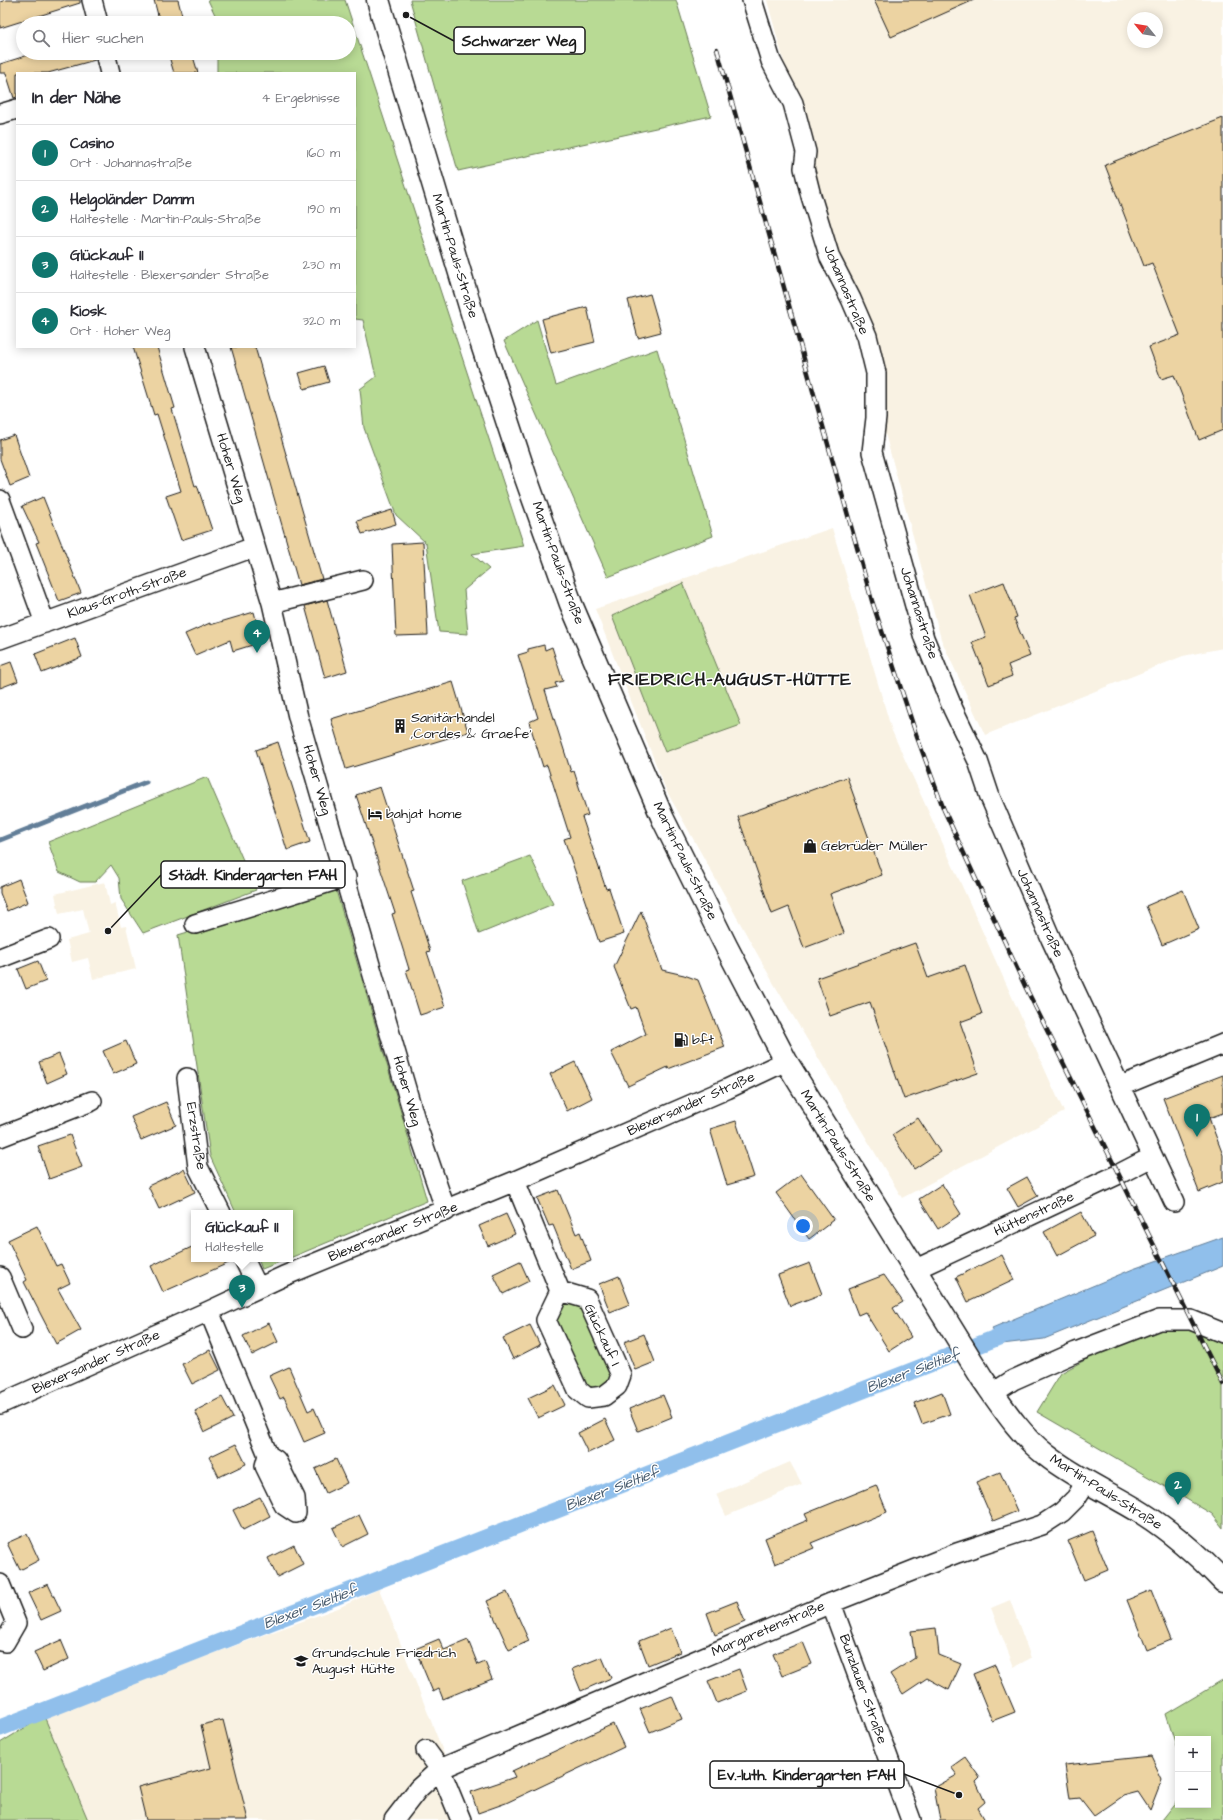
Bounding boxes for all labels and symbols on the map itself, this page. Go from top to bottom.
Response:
north arrow [1127,12,1163,48]
callout: Schwarzer Weg [454,27,585,54]
text: Schwarzer Weg [461,31,576,54]
street label: Martin-Pauls-Straße [427,191,484,321]
street label: Johannastraße [818,242,874,338]
street label: Hoher Weg [211,431,251,505]
street label: Martin-Pauls-Straße [526,499,590,628]
street label: Klaus-Groth-Straße [65,562,190,624]
street label: Johannastraße [895,564,943,662]
pin: 4 [244,620,270,653]
district label: FRIEDRICH-AUGUST-HÜTTE [608,667,852,692]
place label: Sanitärhandel ,Cordes & Graefe' [410,708,532,744]
building icon: Sanitärhandel ,Cordes & Graefe' [392,718,408,734]
street label: Hoher Weg [297,743,337,817]
street label: Martin-Pauls-Straße [648,798,723,924]
place label: bahjat home [386,804,462,824]
hotel icon: bahjat home [367,806,383,822]
place label: Gebrüder Müller [821,836,928,856]
shop icon: Gebrüder Müller [802,838,818,854]
callout: Städt. Kindergarten FAH [161,861,345,888]
text: Städt. Kindergarten FAH [168,865,337,888]
street label: Johannastraße [1011,865,1069,961]
place label: bft [692,1030,714,1050]
fuel station icon: bft [673,1032,689,1048]
street label: Hoher Weg [387,1054,427,1128]
street label: Blexersander Straße [624,1067,758,1141]
street label: Martin-Pauls-Straße [795,1086,881,1206]
street label: Erzstraße [181,1101,211,1172]
pin: 1 [1184,1104,1210,1137]
street label: Hüttenstraße [991,1186,1078,1241]
street label: Blexersander Straße [325,1197,461,1267]
your location [793,1216,813,1236]
pin: 3 [229,1275,255,1308]
street label: Glückauf I [579,1301,625,1369]
street label: Blexersander Straße [29,1325,163,1399]
water label: Blexer Sieltief [863,1343,965,1398]
street label: Martin-Pauls-Straße [1046,1449,1166,1535]
water label: Blexer Sieltief [562,1461,664,1516]
pin: 2 [1165,1472,1191,1505]
water label: Blexer Sieltief [260,1579,362,1634]
street label: Margaretenstraße [708,1596,828,1662]
street label: Bunzlauer Straße [834,1631,892,1747]
place label: Grundschule Friedrich August Hütte [312,1643,456,1679]
school or university icon: Grundschule Friedrich August Hütte [293,1653,309,1669]
callout: Ev.-luth. Kindergarten FAH [710,1761,904,1788]
text: Ev.-luth. Kindergarten FAH [718,1765,896,1788]

